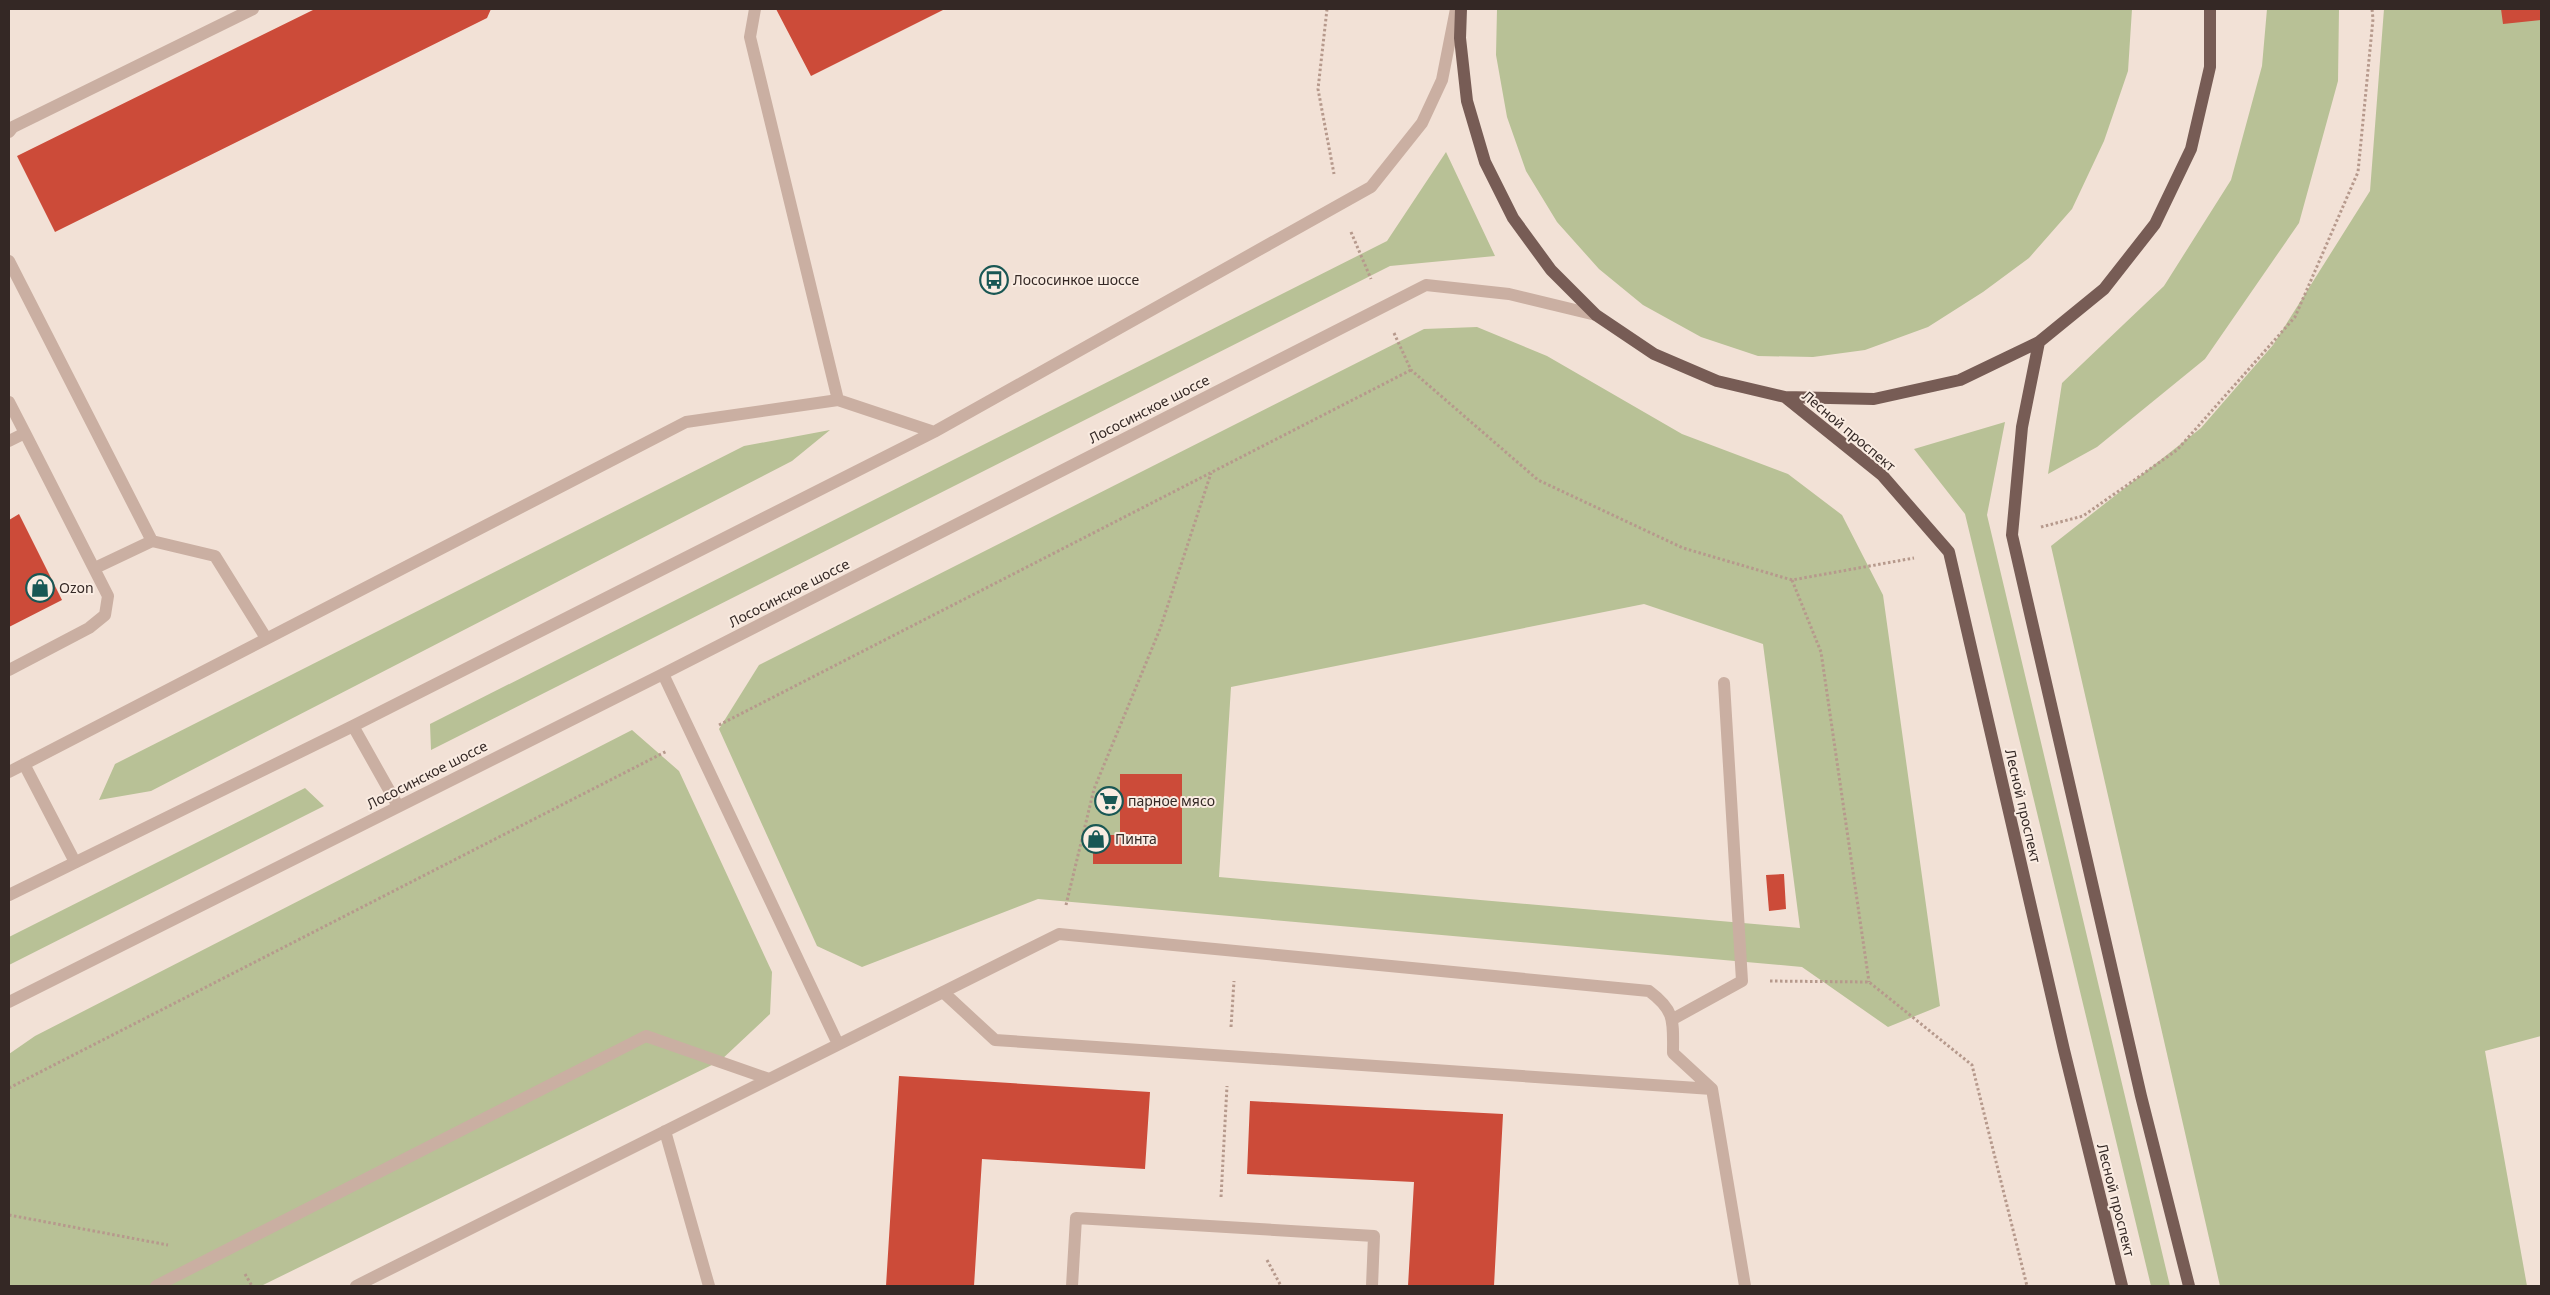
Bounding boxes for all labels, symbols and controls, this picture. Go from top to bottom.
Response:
bus stop icon: Лососинкое шоссе [979,265,1009,295]
place label: Лососинкое шоссе [1013,270,1140,289]
street label: Лососинское шоссе [1085,370,1213,447]
street label: Лесной проспект [1799,386,1900,475]
street label: Лососинское шоссе [725,554,853,631]
shop icon: Ozon [25,573,55,603]
place label: Ozon [59,578,94,597]
street label: Лососинское шоссе [363,736,491,813]
street label: Лесной проспект [2001,747,2046,865]
supermarket icon: парное мясо [1094,786,1124,816]
place label: парное мясо [1128,791,1215,810]
shop icon: Пинта [1081,824,1111,854]
place label: Пинта [1115,829,1157,848]
street label: Лесной проспект [2093,1141,2140,1259]

